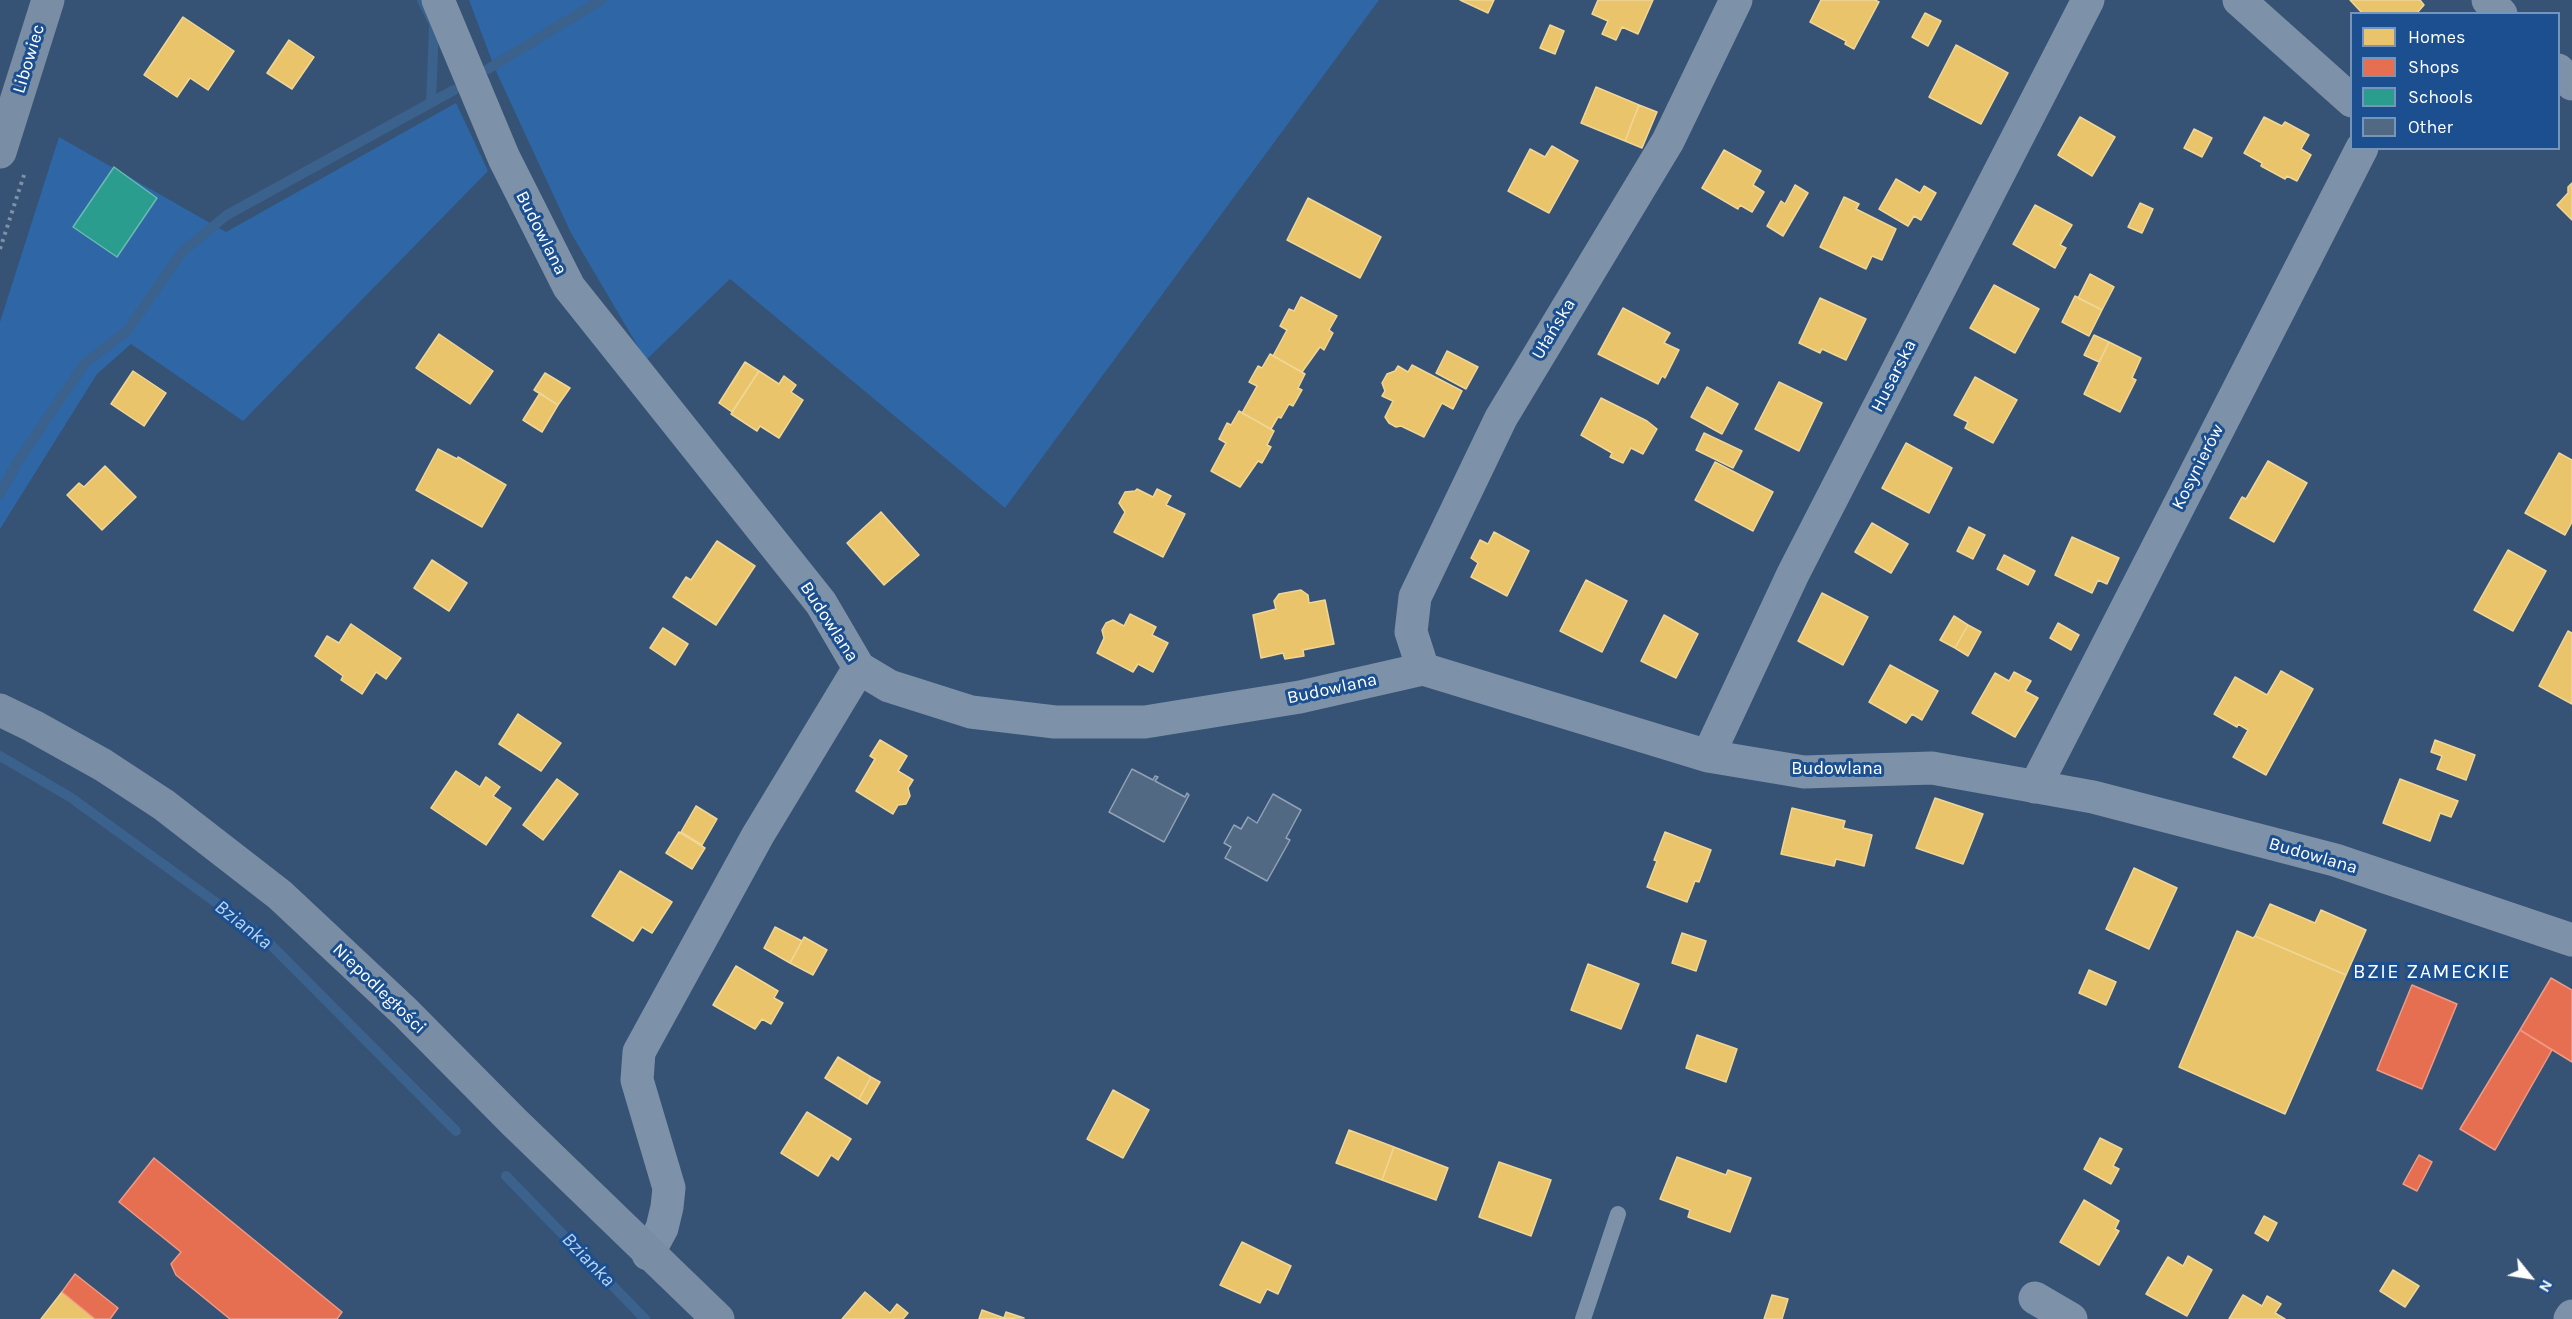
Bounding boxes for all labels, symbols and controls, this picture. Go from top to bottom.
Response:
legend [2350,12,2560,150]
street label: Libowiec [8,22,50,96]
text: Homes [2408,26,2465,48]
text: Shops [2408,56,2460,78]
text: Schools [2408,86,2473,108]
text: Other [2408,116,2453,138]
street label: Budowlana [511,187,571,279]
street label: Ułańska [1527,295,1581,363]
street label: Husarska [1867,336,1921,416]
street label: Kosynierów [2167,421,2229,513]
street label: Budowlana [795,578,863,666]
street label: Budowlana [1285,669,1379,709]
street label: Budowlana [1791,758,1883,780]
street label: Budowlana [2266,833,2360,879]
water label: Bzianka [209,895,277,955]
street label: Niepodległości [328,939,430,1039]
district label: BZIE ZAMECKIE [2353,960,2511,984]
water label: Bzianka [556,1228,620,1292]
north arrow [2500,1247,2560,1307]
text: N [2535,1277,2557,1296]

